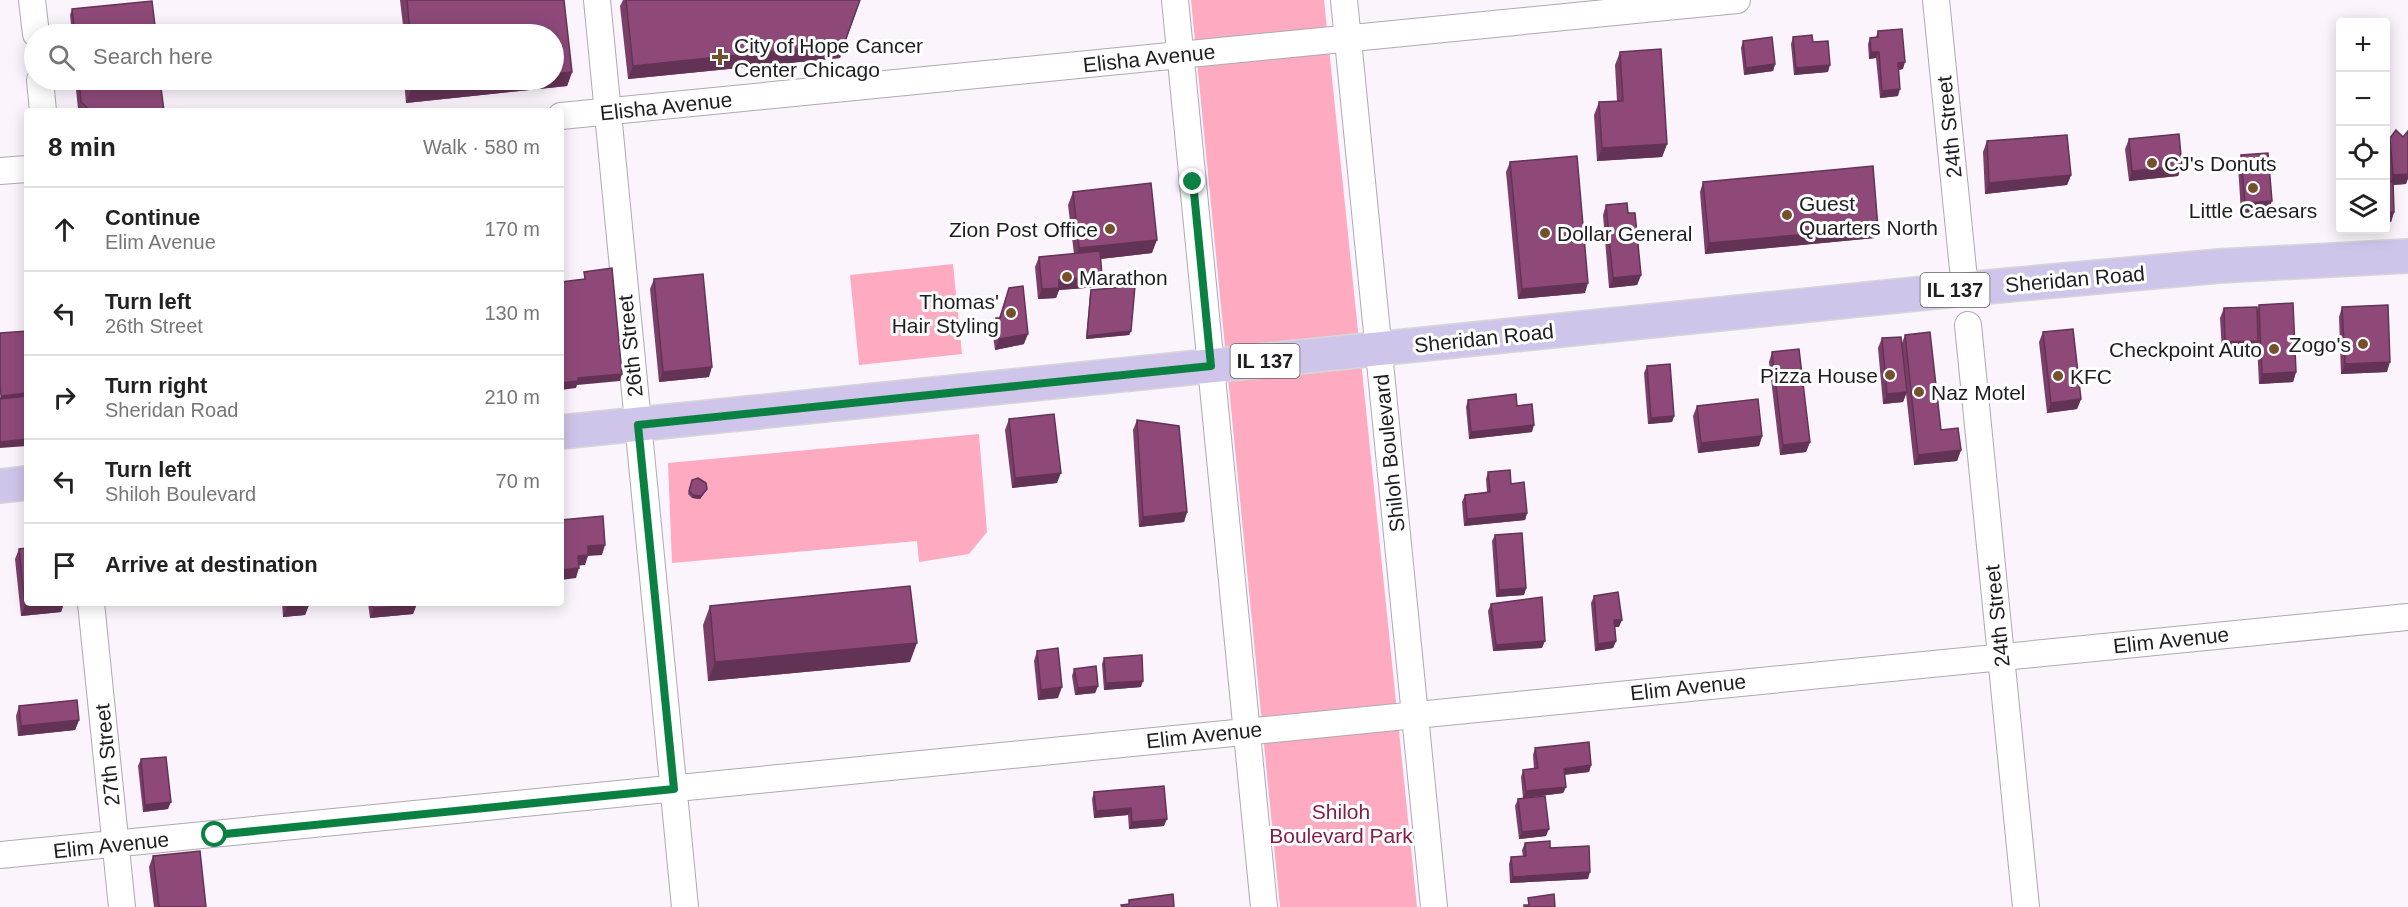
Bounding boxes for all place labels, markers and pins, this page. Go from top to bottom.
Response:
place label: City of Hope Cancer Center Chicago [734,34,923,81]
marker: City of Hope Cancer Center Chicago [711,48,729,66]
place label: CJ's Donuts [2164,152,2277,175]
marker: CJ's Donuts [2145,156,2159,170]
marker: Little Caesars [2246,181,2260,195]
place label: Guest Quarters North [1799,192,1938,239]
place label: Little Caesars [2189,199,2317,222]
marker: Guest Quarters North [1780,208,1794,222]
place label: Zion Post Office [949,218,1098,241]
marker: Zion Post Office [1103,222,1117,236]
place label: Dollar General [1557,222,1692,245]
marker: Dollar General [1538,226,1552,240]
place label: Marathon [1079,266,1168,289]
marker: Marathon [1060,270,1074,284]
place label: Thomas' Hair Styling [892,290,999,337]
marker: Thomas' Hair Styling [1004,306,1018,320]
place label: Zogo's [2289,333,2351,356]
marker: Zogo's [2356,337,2370,351]
place label: Checkpoint Auto [2109,338,2262,361]
marker: Checkpoint Auto [2267,342,2281,356]
place label: Pizza House [1760,364,1878,387]
place label: KFC [2070,365,2112,388]
marker: Pizza House [1883,368,1897,382]
marker: KFC [2051,369,2065,383]
place label: Naz Motel [1931,381,2026,404]
marker: Naz Motel [1912,385,1926,399]

